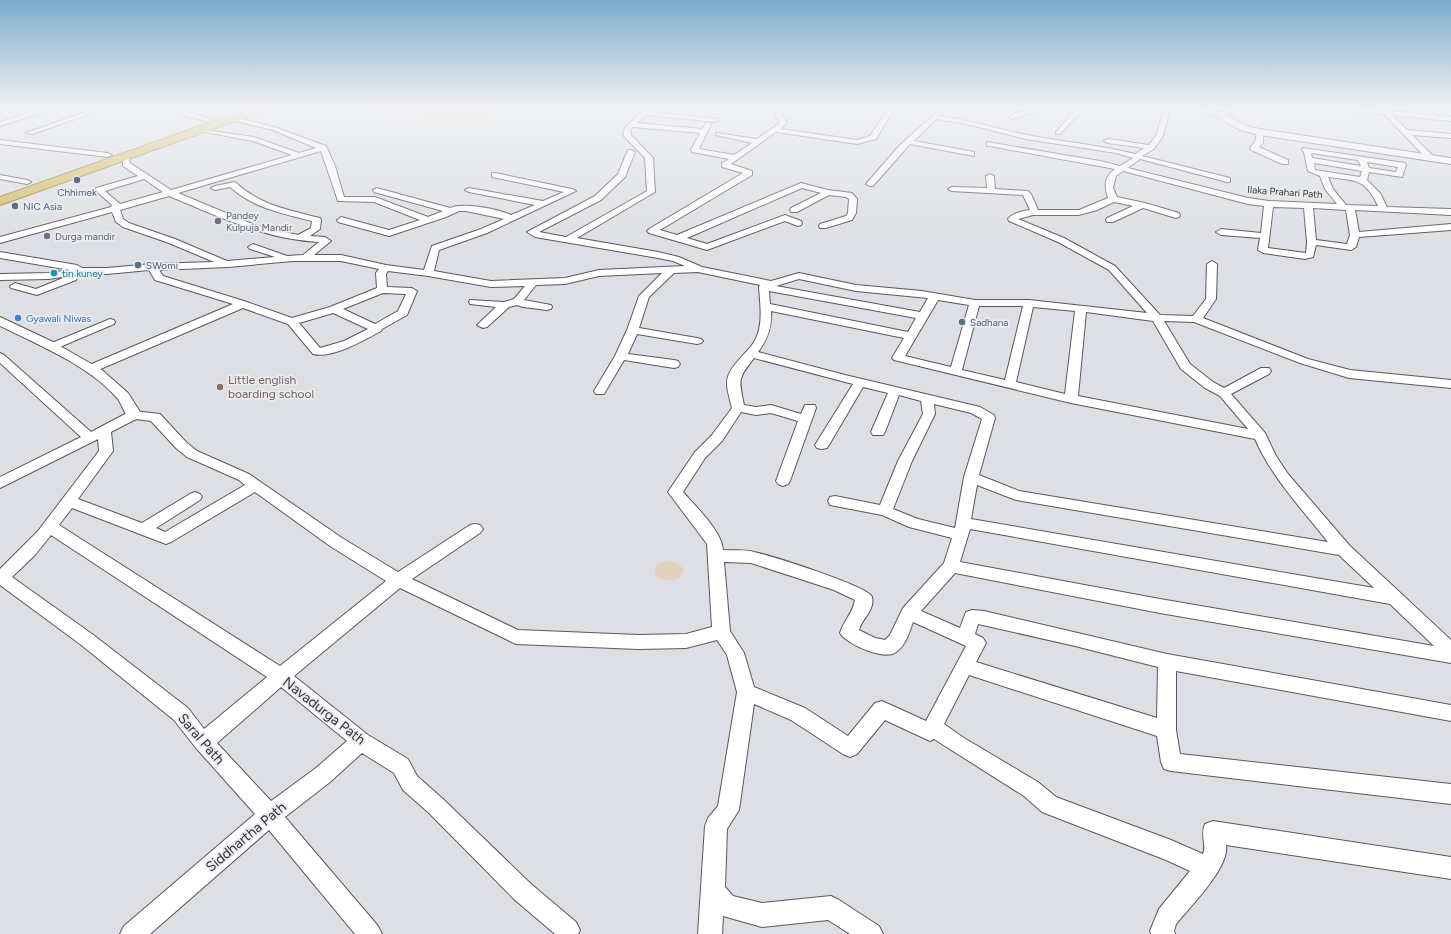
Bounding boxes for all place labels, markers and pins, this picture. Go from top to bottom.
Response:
marker: Chhimek [72,175,82,185]
place label: Chhimek [57,186,97,199]
place label: NIC Asia [23,200,62,213]
marker: NIC Asia [10,201,20,211]
place label: Pandey Kulpuja Mandir [226,209,293,234]
marker: Pandey Kulpuja Mandir [213,216,223,226]
place label: Durga mandir [55,230,116,243]
marker: Durga mandir [42,231,52,241]
place label: SWomi [146,259,178,272]
marker: SWomi [133,260,143,270]
place label: tin kuney [62,267,103,280]
marker: tin kuney [49,268,59,278]
place label: Gyawali Niwas [26,312,91,325]
marker: Gyawali Niwas [13,313,23,323]
place label: Sadhana [970,316,1008,329]
marker: Sadhana [957,317,967,327]
place label: Little english boarding school [228,373,314,401]
marker: Little english boarding school [215,382,225,392]

